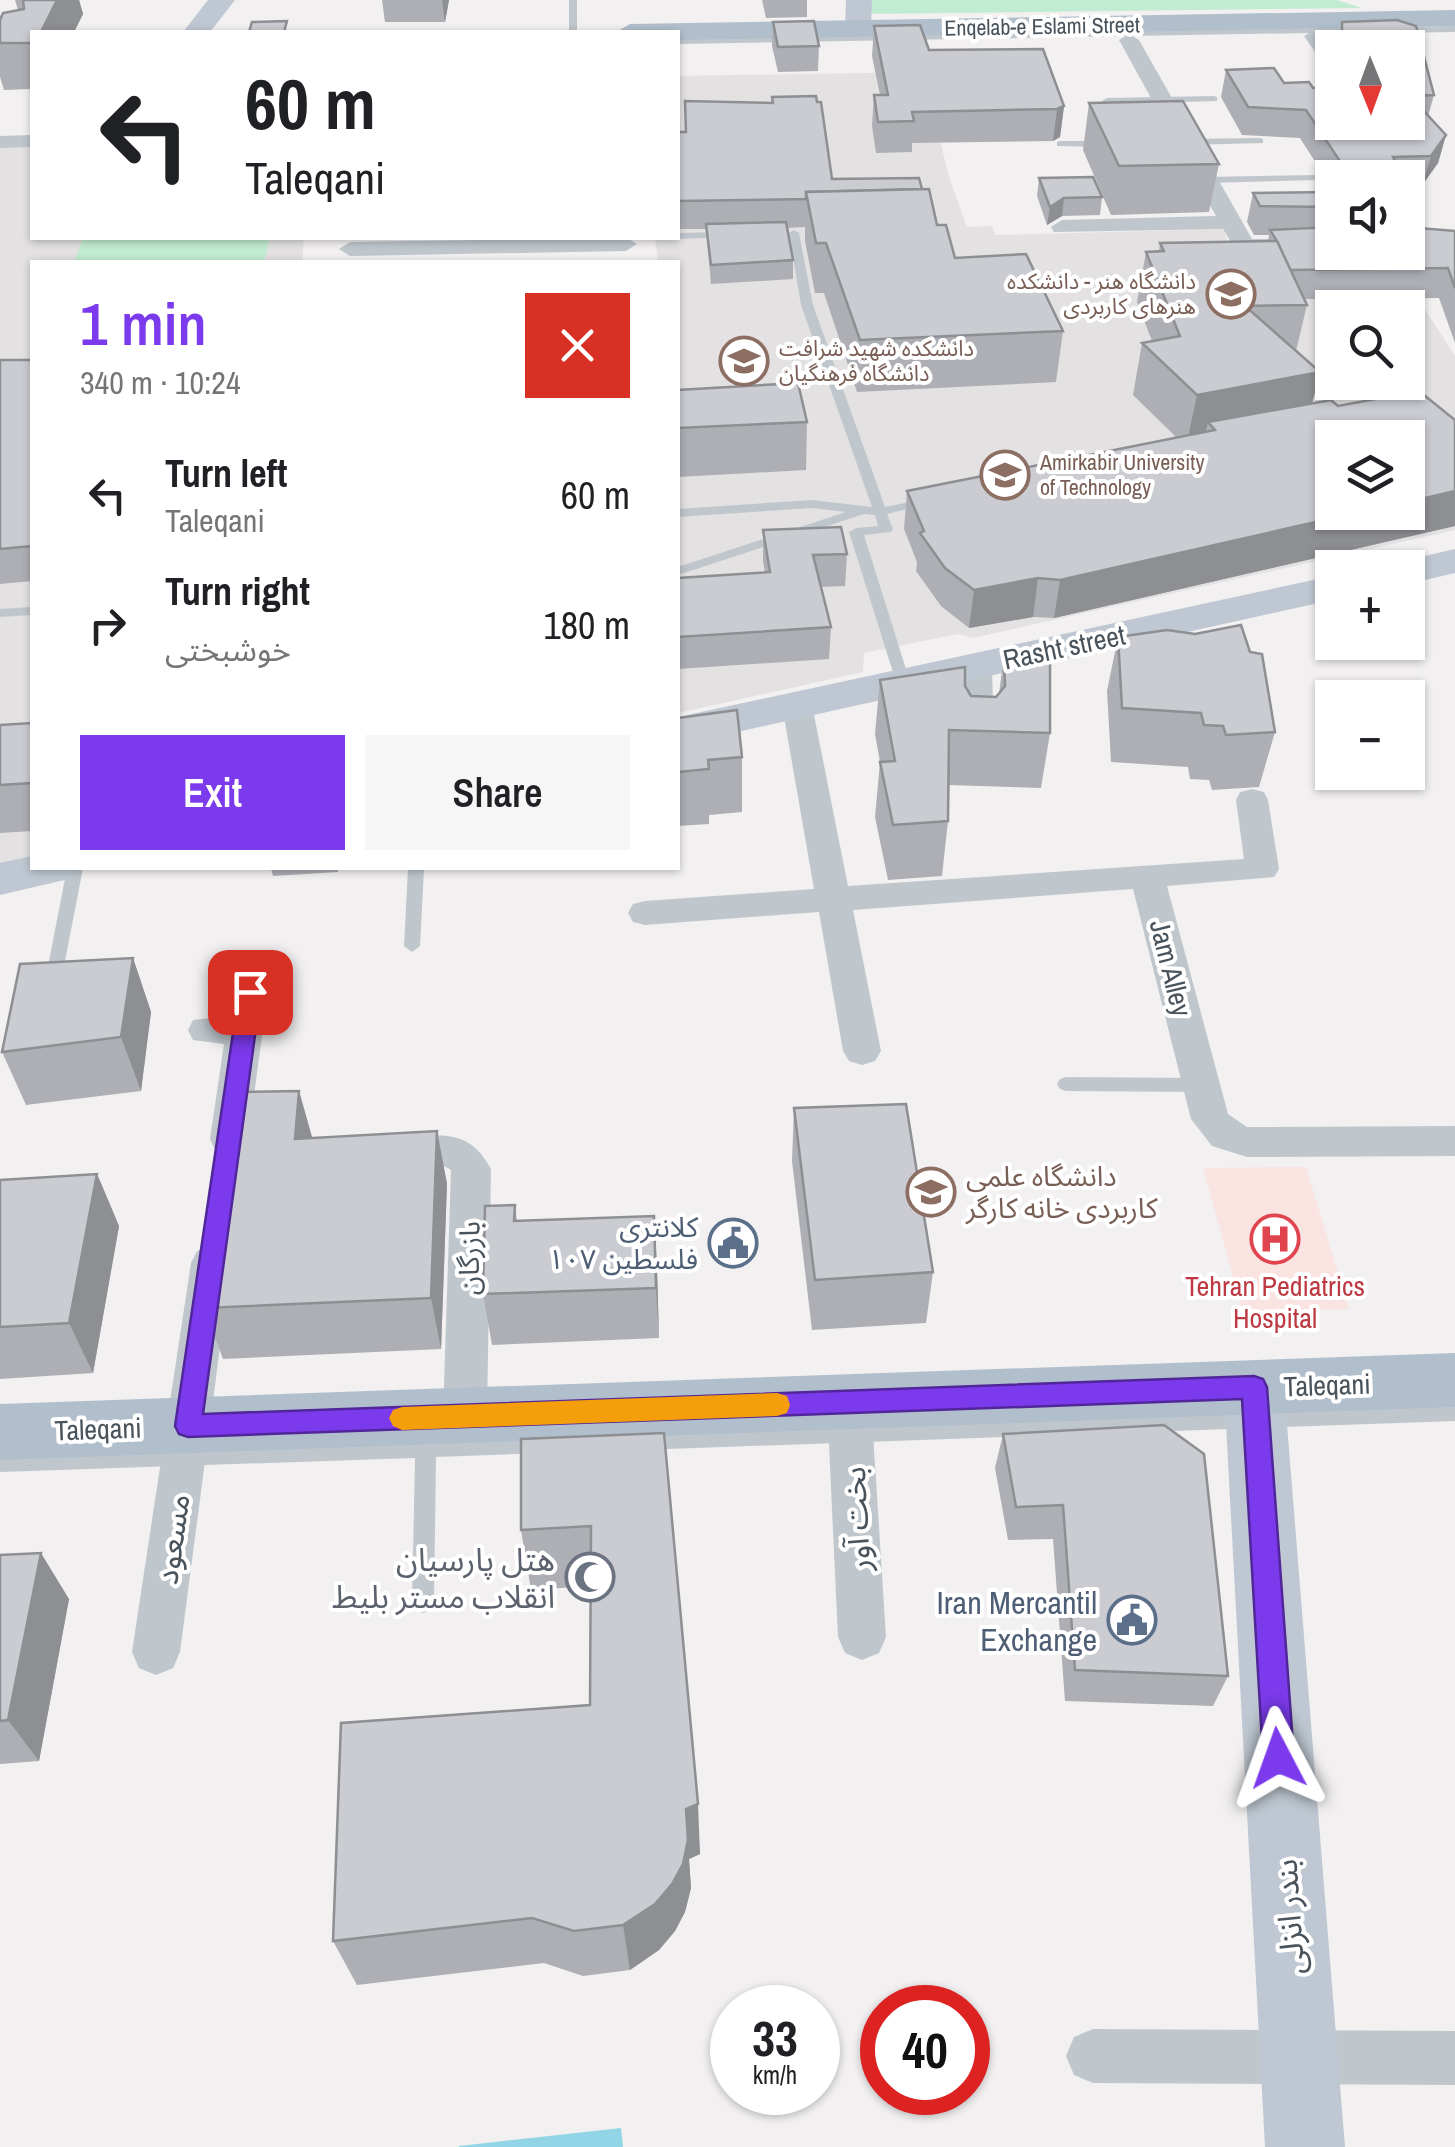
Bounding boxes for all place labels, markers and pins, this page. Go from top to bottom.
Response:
place label: دانشگاه هنر - دانشکده هنرهای کاربردی [1007,266,1196,321]
school or university icon: دانشگاه هنر - دانشکده هنرهای کاربردی [1205,268,1257,320]
place label: دانشکده شهید شرافت دانشگاه فرهنگیان [779,333,974,388]
school or university icon: دانشکده شهید شرافت دانشگاه فرهنگیان [718,335,770,387]
place label: Amirkabir University of Technology [1039,447,1204,502]
school or university icon: Amirkabir University of Technology [979,449,1031,501]
pin [208,950,293,1035]
place label: دانشگاه علمی کاربردی خانه کارگر [965,1157,1158,1227]
school or university icon: دانشگاه علمی کاربردی خانه کارگر [905,1166,957,1218]
place label: کلانتری ۱۰۷ فلسطین [548,1208,698,1278]
hospital icon: Tehran Pediatrics Hospital [1249,1213,1301,1265]
public building icon: کلانتری ۱۰۷ فلسطین [707,1217,759,1269]
place label: Tehran Pediatrics Hospital [1185,1267,1365,1337]
place label: هتل پارسیان انقلاب مستر بلیط [332,1538,555,1618]
mosque icon: هتل پارسیان انقلاب مستر بلیط [564,1551,616,1603]
place label: Iran Mercantil Exchange [937,1581,1097,1661]
public building icon: Iran Mercantil Exchange [1106,1594,1158,1646]

